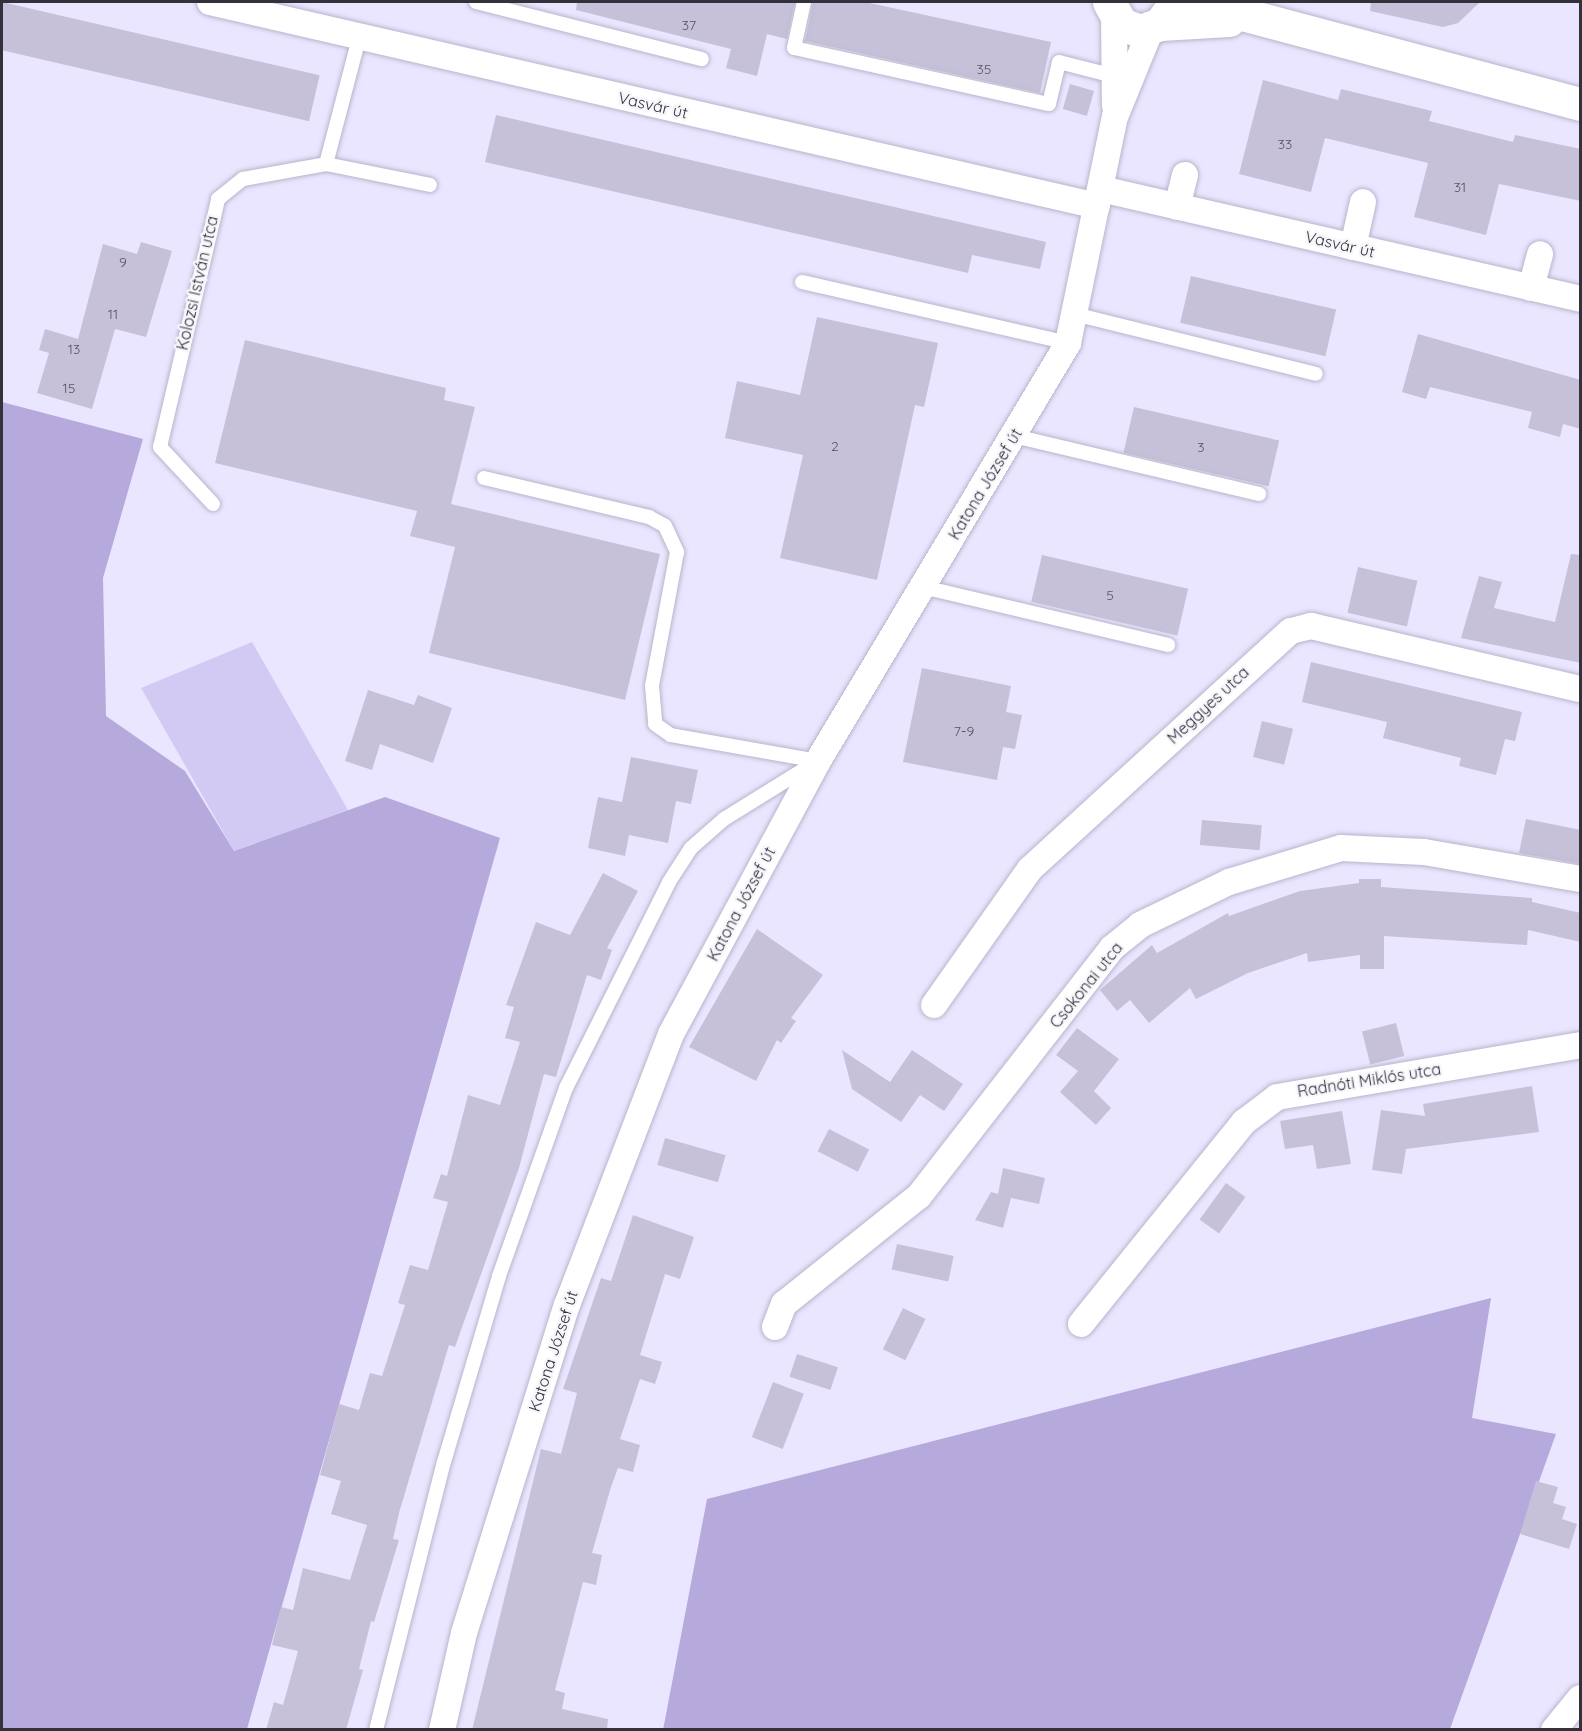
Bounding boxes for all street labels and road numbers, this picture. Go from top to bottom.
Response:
street label: Vasvár út [616,88,690,122]
street label: Kolozsi István utca [172,214,222,352]
street label: Vasvár út [1303,227,1377,261]
street label: Katona József út [944,425,1026,543]
street label: Meggyes utca [1163,662,1253,748]
street label: Katona József út [703,844,779,964]
street label: Csokonai utca [1046,938,1126,1032]
street label: Radnóti Miklós utca [1296,1059,1442,1101]
street label: Katona József út [524,1288,582,1414]

